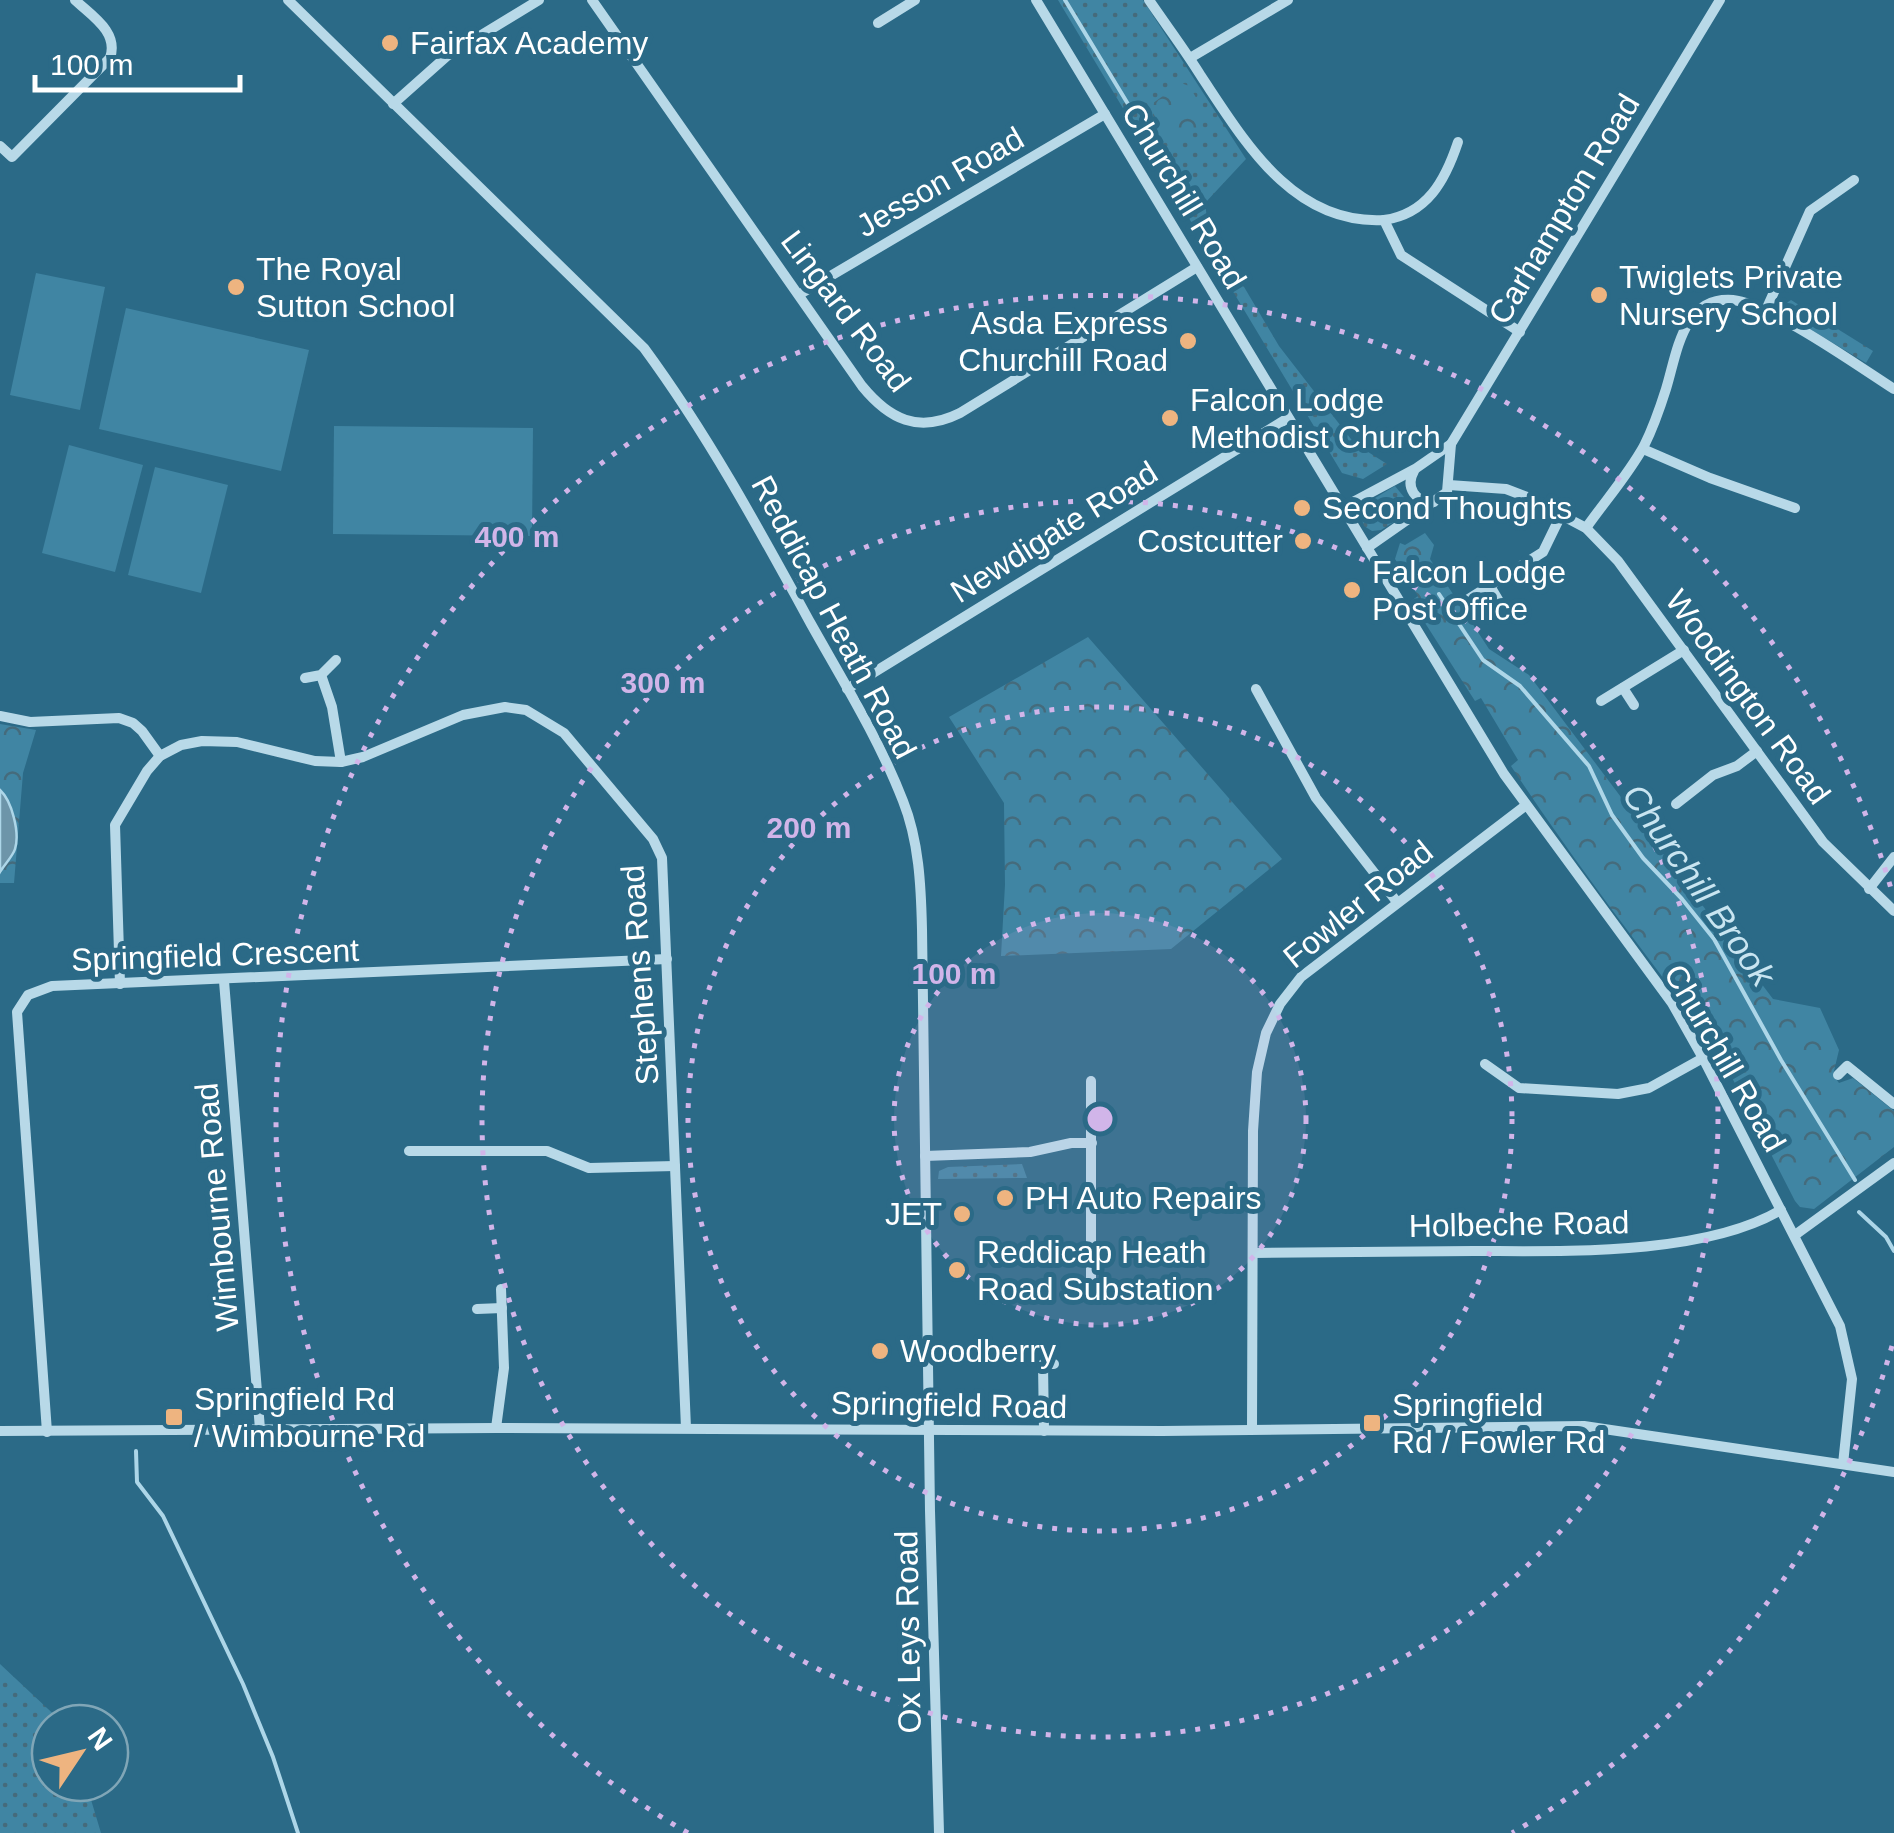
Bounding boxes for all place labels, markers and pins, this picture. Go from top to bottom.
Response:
place label: Fairfax Academy [410,25,648,61]
marker: Fairfax Academy [379,32,401,54]
place label: The Royal Sutton School [256,251,455,324]
place label: Twiglets Private Nursery School [1619,259,1843,332]
marker: The Royal Sutton School [225,276,247,298]
marker: Twiglets Private Nursery School [1588,284,1610,306]
place label: Asda Express Churchill Road [958,305,1168,378]
marker: Asda Express Churchill Road [1177,330,1199,352]
place label: Falcon Lodge Methodist Church [1190,382,1441,455]
marker: Falcon Lodge Methodist Church [1159,407,1181,429]
place label: Second Thoughts [1322,490,1572,526]
marker: Second Thoughts [1291,497,1313,519]
place label: Costcutter [1137,523,1283,559]
marker: Costcutter [1292,530,1314,552]
place label: Falcon Lodge Post Office [1372,554,1566,627]
marker: Falcon Lodge Post Office [1341,579,1363,601]
centre of rings [1082,1101,1118,1137]
place label: PH Auto Repairs [1025,1180,1262,1216]
marker: PH Auto Repairs [994,1187,1016,1209]
place label: JET [885,1196,942,1232]
marker: JET [951,1203,973,1225]
place label: Reddicap Heath Road Substation [977,1234,1214,1307]
marker: Reddicap Heath Road Substation [946,1259,968,1281]
place label: Woodberry [900,1333,1056,1369]
marker: Woodberry [869,1340,891,1362]
place label: Springfield Rd / Wimbourne Rd [194,1381,425,1454]
place label: Springfield Rd / Fowler Rd [1392,1387,1605,1460]
marker: Springfield Rd / Wimbourne Rd [163,1406,185,1428]
marker: Springfield Rd / Fowler Rd [1361,1412,1383,1434]

